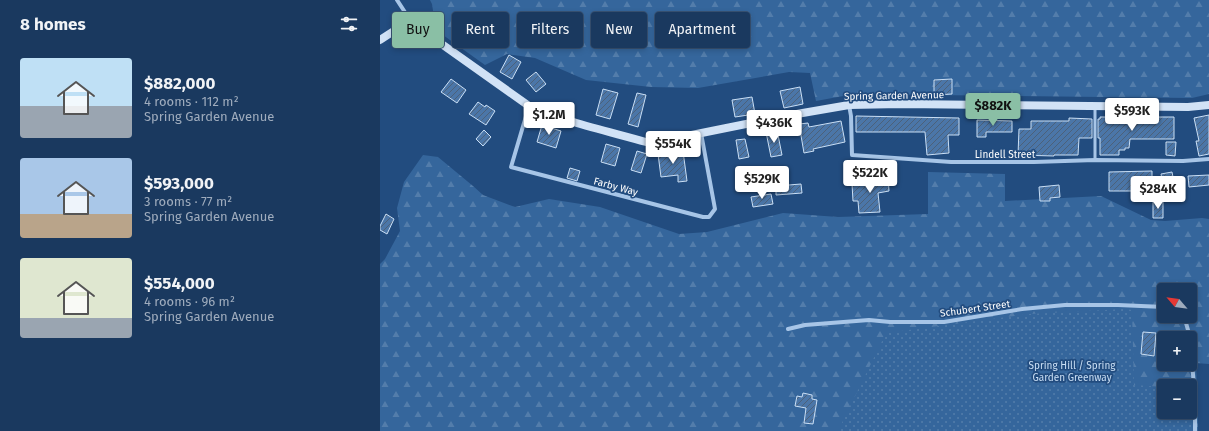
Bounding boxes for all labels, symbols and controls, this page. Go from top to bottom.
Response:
chip: Buy [392,12,444,48]
chip: Rent [452,12,509,48]
chip: Filters [517,12,583,48]
chip: New [591,12,647,48]
chip: Apartment [655,12,750,48]
icon: filters [338,13,360,35]
text: 8 homes [20,14,86,35]
text: $882,000 [144,73,215,94]
icon: home [52,74,100,122]
street label: Spring Garden Avenue [844,89,944,103]
pin: $882K [965,93,1021,127]
text: 4 rooms · 112 m² [144,94,239,109]
text: $882K [974,98,1012,113]
pin: $593K [1104,98,1160,132]
pin: $1.2M [521,102,577,136]
text: $593K [1114,103,1150,118]
text: $1.2M [533,107,565,122]
text: Spring Garden Avenue [144,109,274,124]
pin: $436K [746,110,802,144]
text: $436K [756,115,792,130]
pin: $554K [645,131,701,165]
text: $554K [655,136,691,151]
street label: Lindell Street [975,149,1036,161]
pin: $522K [842,160,898,194]
text: $522K [852,165,888,180]
pin: $529K [734,166,790,200]
text: $529K [744,171,780,186]
text: $593,000 [144,173,214,194]
icon: home [52,174,100,222]
street label: Farby Way [592,175,639,199]
pin: $284K [1130,176,1186,210]
text: $284K [1140,181,1176,196]
text: 3 rooms · 77 m² [144,194,232,209]
text: Spring Garden Avenue [144,209,274,224]
text: $554,000 [144,273,215,294]
icon: home [52,274,100,322]
north arrow [1157,283,1197,323]
map controls [1157,283,1197,419]
text: 4 rooms · 96 m² [144,294,235,309]
street label: Schubert Street [939,298,1011,320]
text: Spring Garden Avenue [144,309,274,324]
button: + [1157,331,1197,371]
park label: Spring Hill / Spring Garden Greenway [1029,360,1116,384]
button: − [1157,379,1197,419]

